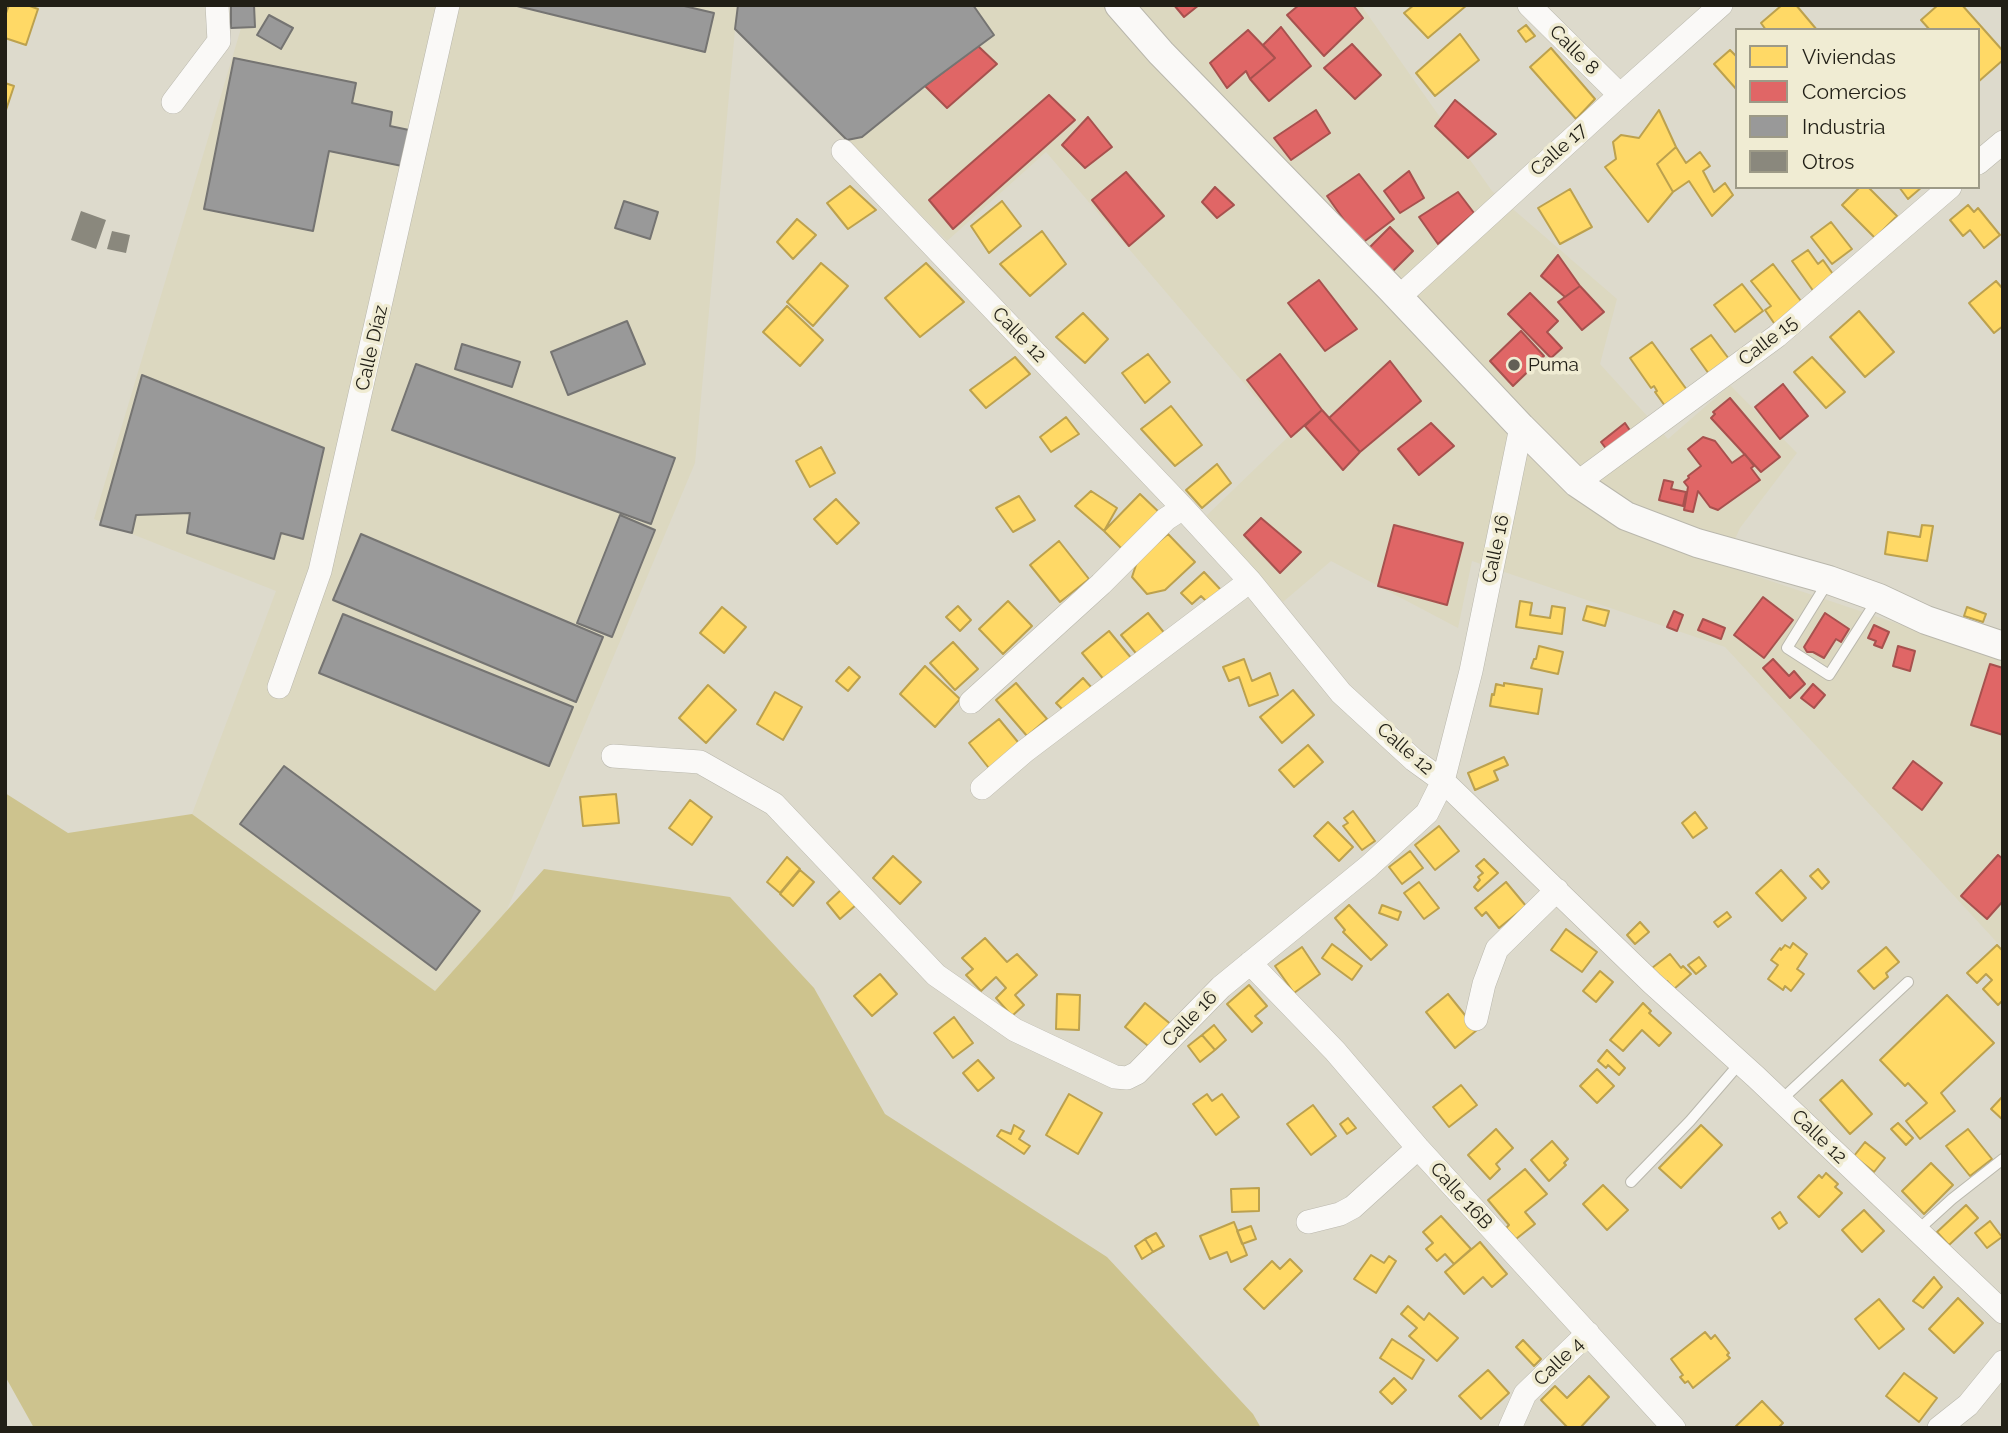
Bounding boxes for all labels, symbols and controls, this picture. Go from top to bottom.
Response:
street label: Calle 8 [1544,20,1604,80]
legend [1735,28,1980,189]
text: Viviendas [1802,44,1896,69]
text: Comercios [1802,79,1906,104]
text: Industria [1802,114,1886,139]
street label: Calle 17 [1526,119,1592,181]
text: Otros [1802,149,1854,174]
street label: Calle Díaz [351,303,393,393]
street label: Calle 12 [987,303,1051,367]
street label: Calle 15 [1734,311,1802,371]
place label: Puma [1528,354,1579,376]
marker: Puma [1506,357,1522,373]
street label: Calle 16 [1478,513,1514,585]
street label: Calle 12 [1372,718,1438,780]
street label: Calle 16 [1158,986,1222,1052]
street label: Calle 12 [1787,1105,1851,1169]
street label: Calle 16B [1425,1158,1497,1234]
street label: Calle 4 [1529,1333,1589,1391]

